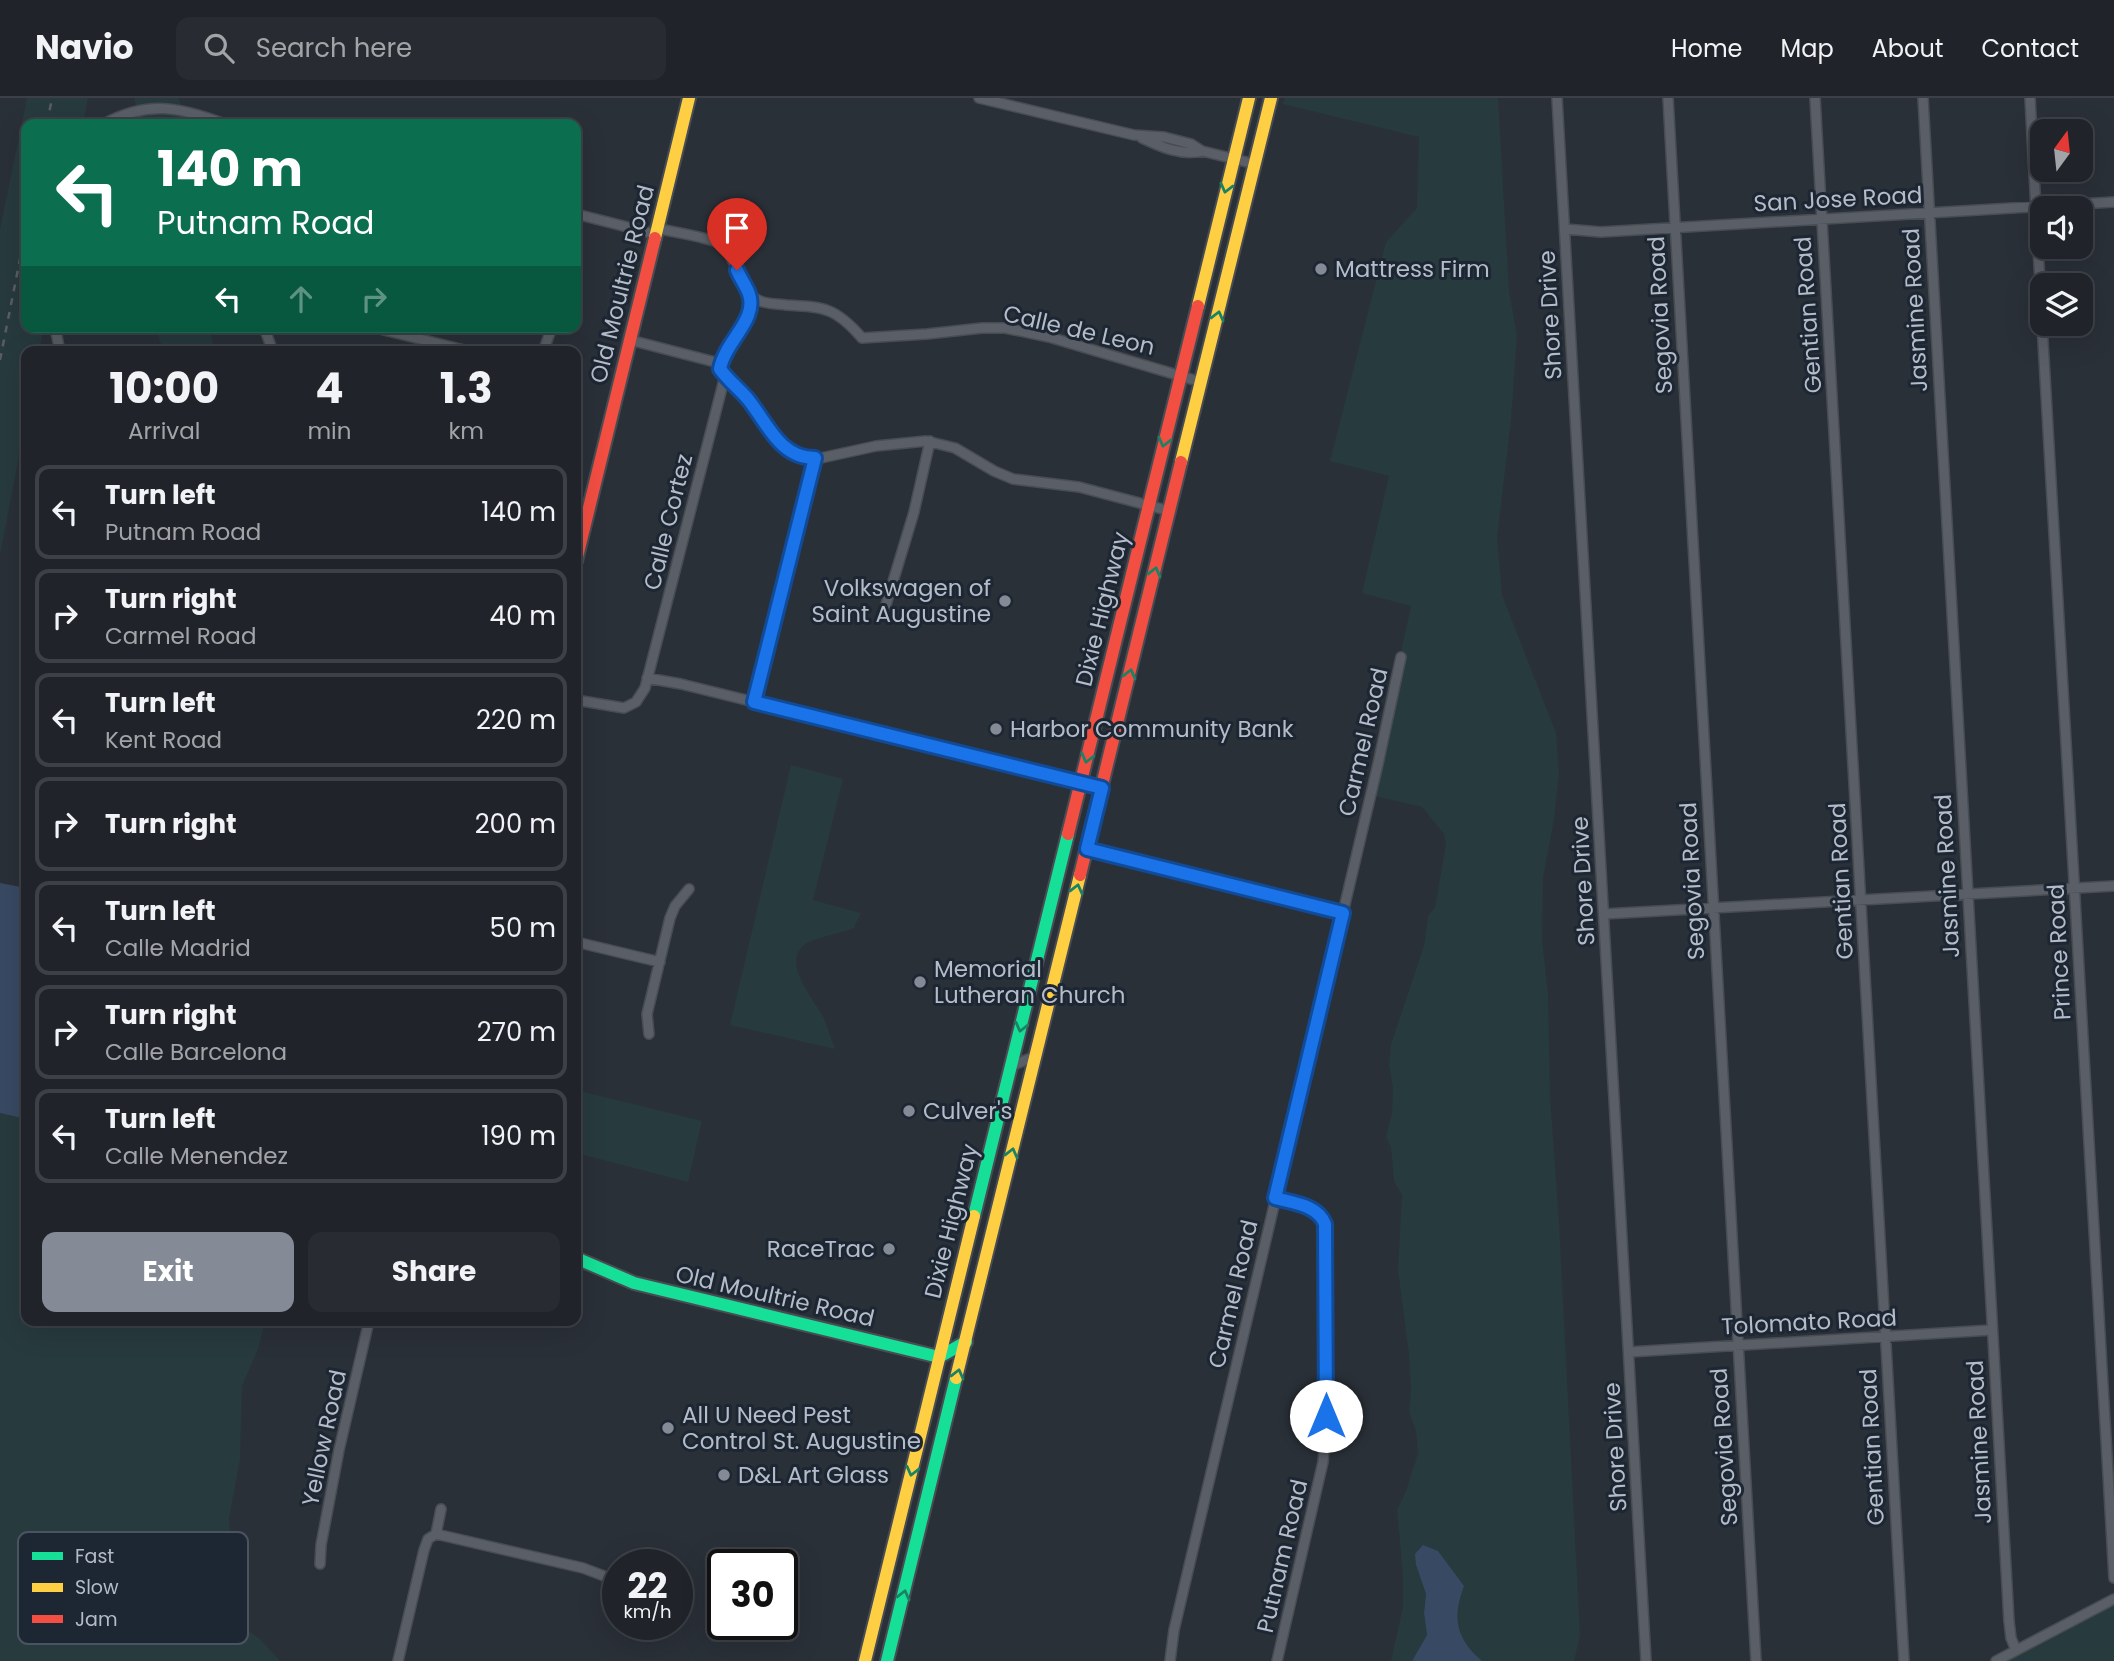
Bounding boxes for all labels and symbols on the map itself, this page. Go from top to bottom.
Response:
north arrow [2030,119,2093,182]
street label: San Jose Road [1753,179,1923,219]
street label: Old Moultrie Road [582,182,662,386]
one-way arrow [1220,182,1235,194]
pin [707,198,767,270]
street label: Jasmine Road [1895,227,1935,393]
street label: Segovia Road [1640,235,1680,395]
street label: Gentian Road [1787,236,1829,394]
street label: Shore Drive [1531,249,1569,381]
place label: Mattress Firm [1335,253,1490,285]
marker: Mattress Firm [1313,261,1329,277]
street label: Calle de Leon [1000,297,1158,363]
one-way arrow [1210,310,1224,322]
one-way arrow [1158,436,1172,448]
street label: Calle Cortez [636,451,700,593]
street label: Dixie Highway [1067,528,1137,690]
one-way arrow [1147,566,1161,578]
place label: Volkswagen of Saint Augustine [812,572,991,630]
marker: Volkswagen of Saint Augustine [997,593,1013,609]
street label: Carmel Road [1330,665,1396,819]
one-way arrow [1122,668,1136,680]
place label: Harbor Community Bank [1010,713,1294,745]
marker: Harbor Community Bank [988,721,1004,737]
one-way arrow [1081,752,1095,764]
street label: Jasmine Road [1927,793,1967,959]
street label: Segovia Road [1672,801,1712,961]
street label: Gentian Road [1821,802,1861,960]
street label: Shore Drive [1564,815,1602,947]
street label: Prince Road [2039,883,2079,1021]
one-way arrow [1069,884,1083,896]
place label: Memorial Lutheran Church [934,953,1125,1011]
marker: Memorial Lutheran Church [912,974,928,990]
one-way arrow [1015,1021,1029,1033]
place label: Culver's [923,1095,1013,1127]
marker: Culver's [901,1103,917,1119]
street label: Dixie Highway [916,1140,986,1302]
one-way arrow [1004,1147,1018,1159]
street label: Carmel Road [1200,1217,1266,1371]
place label: RaceTrac [767,1233,875,1265]
marker: RaceTrac [881,1241,897,1257]
street label: Old Moultrie Road [672,1258,878,1334]
street label: Tolomato Road [1720,1301,1898,1343]
street label: Jasmine Road [1959,1359,1999,1525]
street label: Yellow Road [294,1367,354,1509]
street label: Segovia Road [1703,1367,1745,1527]
one-way arrow [950,1368,964,1380]
street label: Gentian Road [1852,1368,1892,1526]
position arrow [1289,1379,1363,1453]
street label: Shore Drive [1596,1381,1634,1513]
place label: All U Need Pest Control St. Augustine [682,1399,921,1457]
marker: All U Need Pest Control St. Augustine [660,1420,676,1436]
place label: D&L Art Glass [738,1459,889,1491]
one-way arrow [905,1465,920,1477]
marker: D&L Art Glass [716,1467,732,1483]
street label: Putnam Road [1249,1476,1315,1636]
legend [18,1532,248,1644]
text: Fast [75,1543,114,1570]
speed limit sign: 30 [707,1549,798,1640]
text: Slow [75,1574,119,1601]
one-way arrow [896,1589,910,1601]
text: Jam [75,1606,117,1633]

